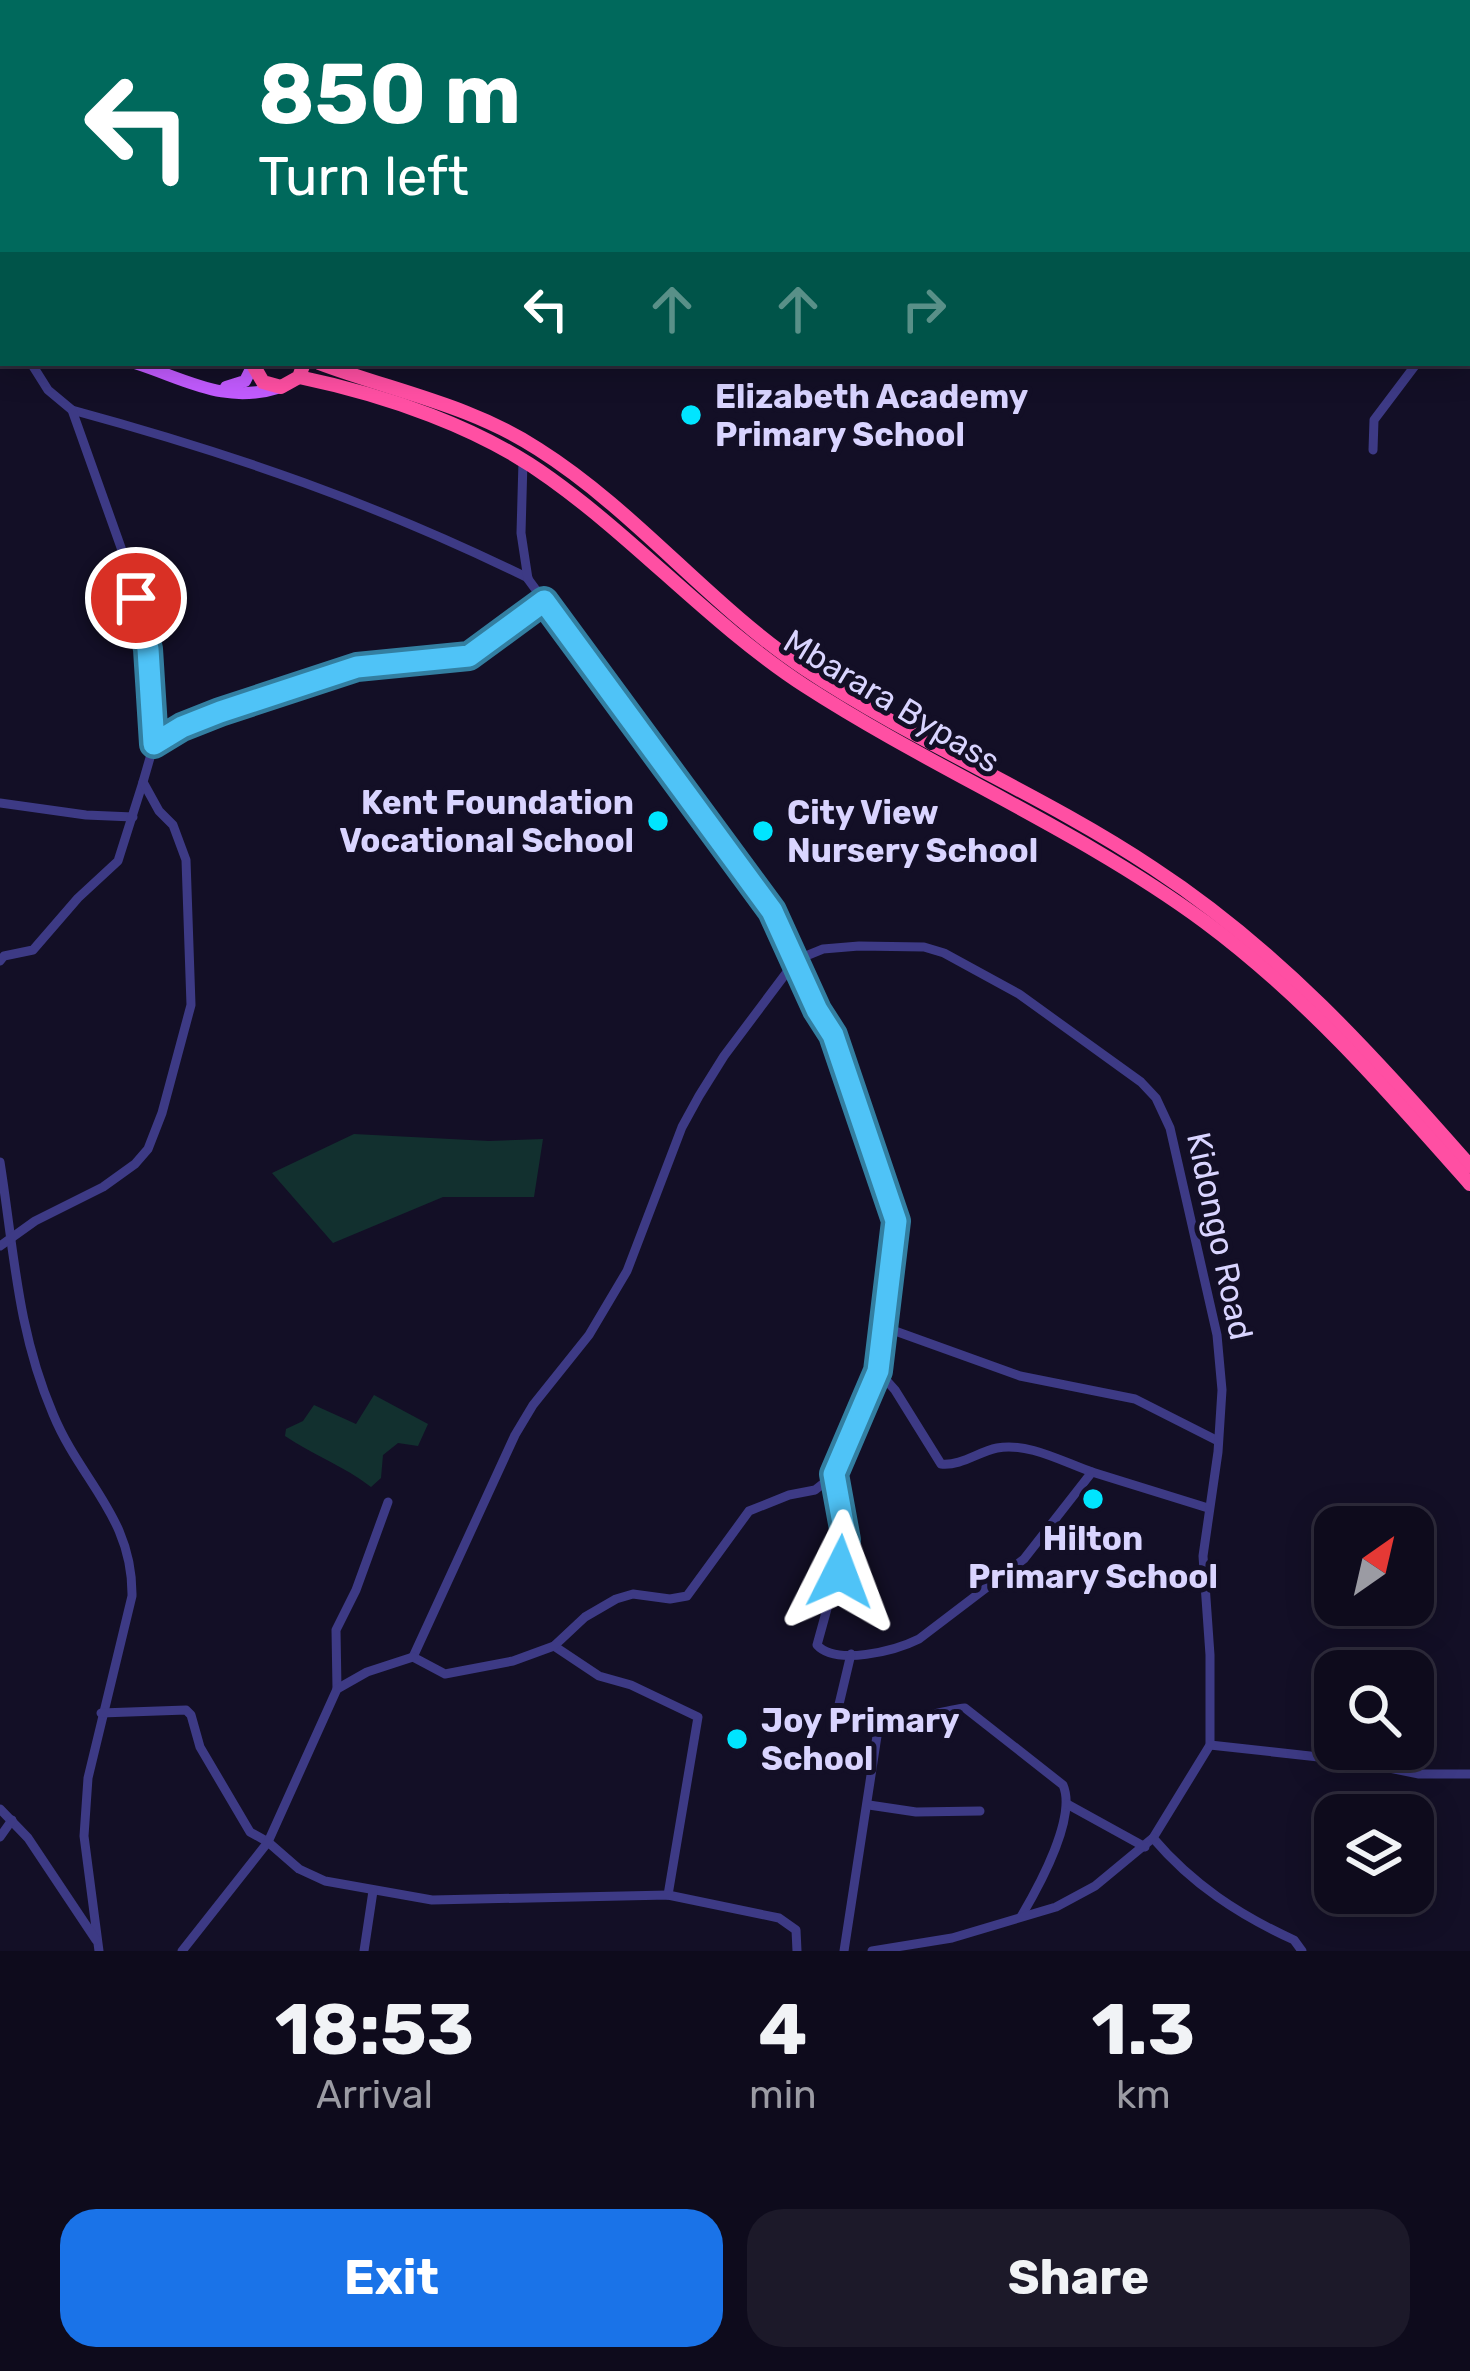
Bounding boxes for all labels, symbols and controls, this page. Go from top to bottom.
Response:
text: 850 m [258,44,521,144]
icon: left [60,48,216,204]
text: Turn left [258,145,469,209]
icon: left [513,276,579,342]
icon: ahead [639,276,705,342]
icon: ahead [765,276,831,342]
icon: right [891,276,957,342]
place label: Elizabeth Academy Primary School [715,377,1029,454]
marker: Elizabeth Academy Primary School [678,402,704,428]
pin [85,547,187,649]
icon: arrive [103,565,169,631]
street label: Mbarara Bypass [777,621,1007,781]
place label: Kent Foundation Vocational School [339,783,634,860]
place label: City View Nursery School [787,793,1038,870]
marker: Kent Foundation Vocational School [645,808,671,834]
marker: City View Nursery School [750,818,776,844]
street label: Kidongo Road [1179,1129,1261,1343]
marker: Hilton Primary School [1080,1486,1106,1512]
north arrow [1314,1506,1434,1626]
map controls [1314,1506,1434,1914]
position arrow [777,1509,903,1635]
place label: Hilton Primary School [968,1519,1218,1596]
button: search [1314,1650,1434,1770]
place label: Joy Primary School [761,1701,960,1778]
marker: Joy Primary School [724,1726,750,1752]
button: layers [1314,1794,1434,1914]
text: 18:53 [275,1987,474,2072]
text: 4 [758,1987,807,2072]
text: 1.3 [1092,1987,1195,2072]
text: Arrival [316,2072,433,2118]
text: min [749,2072,817,2118]
text: km [1116,2072,1171,2118]
button: Exit [60,2209,723,2347]
button: Share [747,2209,1410,2347]

